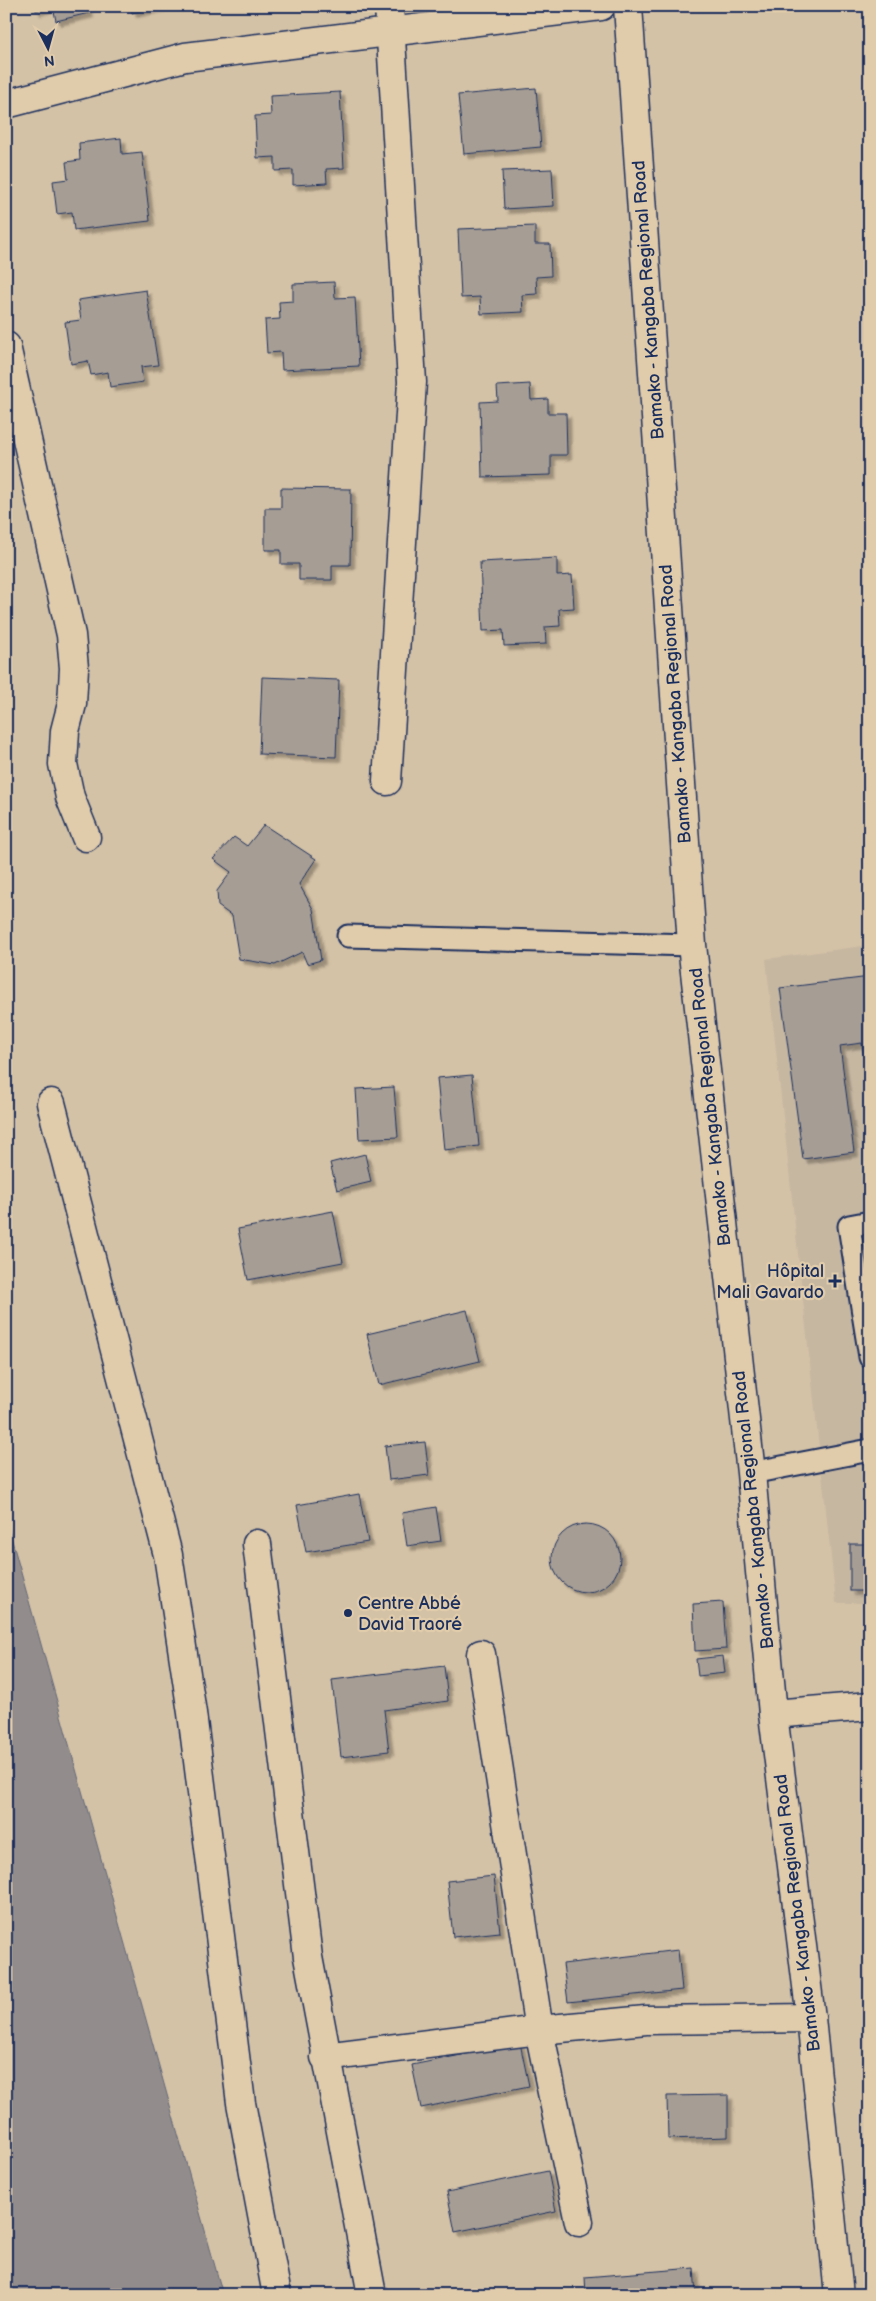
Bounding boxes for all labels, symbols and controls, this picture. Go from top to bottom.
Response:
north arrow [22,22,72,72]
text: N [43,51,55,69]
street label: Bamako - Kangaba Regional Road [628,160,669,440]
street label: Bamako - Kangaba Regional Road [655,564,696,844]
street label: Bamako - Kangaba Regional Road [685,967,736,1247]
place label: Hôpital Mali Gavardo [716,1261,824,1303]
marker: Hôpital Mali Gavardo [828,1274,842,1288]
street label: Bamako - Kangaba Regional Road [728,1370,779,1650]
place label: Centre Abbé David Traoré [358,1593,462,1635]
marker: Centre Abbé David Traoré [342,1607,354,1619]
street label: Bamako - Kangaba Regional Road [770,1773,825,2053]

